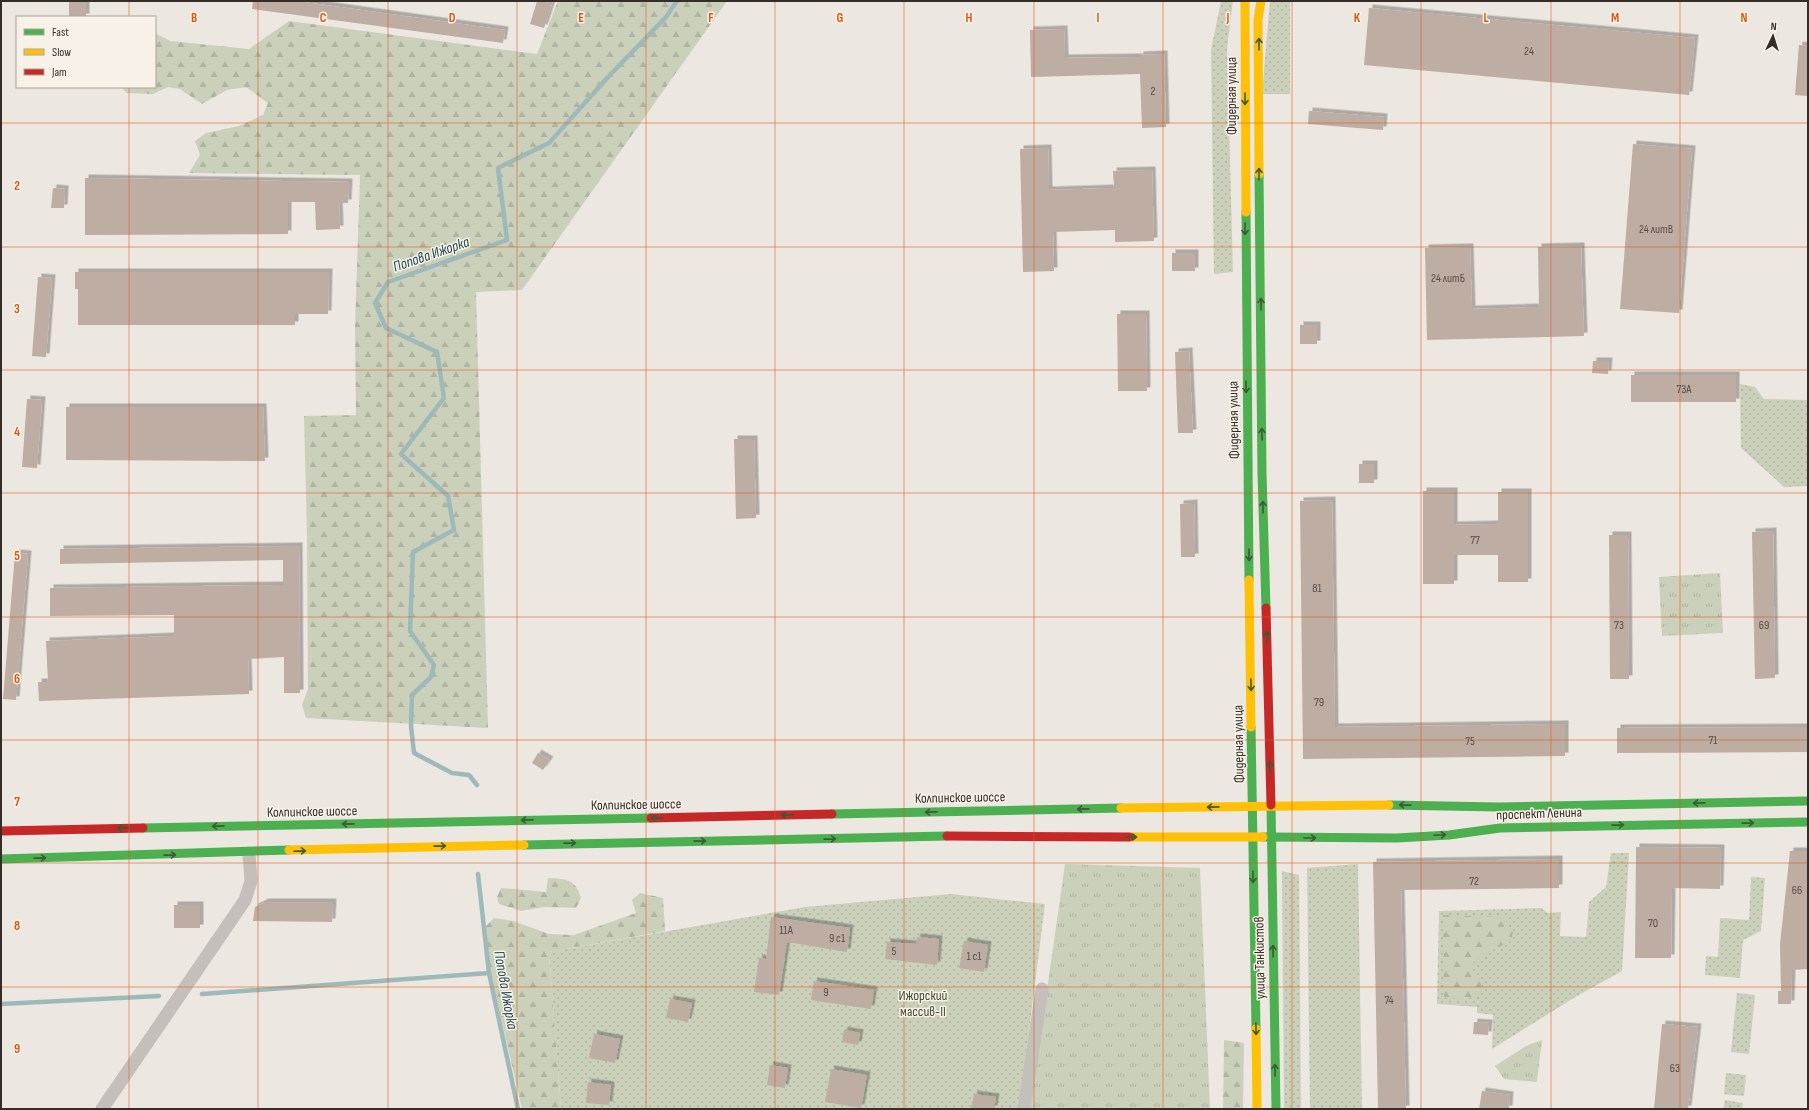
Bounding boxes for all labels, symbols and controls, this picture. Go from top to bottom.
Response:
text: B [191,10,197,26]
text: C [320,10,327,26]
text: D [449,10,456,26]
text: E [578,10,584,26]
text: F [708,10,714,26]
text: G [837,10,844,26]
text: H [966,10,973,26]
text: I [1097,10,1100,26]
text: J [1226,10,1230,26]
text: K [1354,10,1361,26]
text: L [1483,10,1489,26]
text: M [1611,10,1619,26]
text: N [1741,10,1748,26]
legend [16,16,156,88]
north arrow [1753,16,1793,56]
text: N [1770,20,1777,33]
text: Fast [52,25,69,40]
one-way arrow [1255,38,1263,51]
house number: 24 [1524,44,1534,59]
text: Slow [52,45,71,60]
street label: Фидерная улица [1223,57,1240,135]
text: Jam [51,65,67,80]
house number: 2 [1151,84,1156,99]
one-way arrow [1241,92,1249,105]
one-way arrow [1256,168,1263,181]
text: 2 [14,178,20,194]
one-way arrow [1241,222,1249,235]
house number: 24 литВ [1639,222,1673,237]
water label: Попова Ижорка [391,233,472,276]
house number: 24 литБ [1431,271,1465,286]
one-way arrow [1257,298,1264,311]
text: 3 [14,301,20,317]
one-way arrow [1242,380,1250,393]
street label: Фидерная улица [1224,381,1243,459]
house number: 73А [1677,382,1692,397]
text: 4 [14,424,20,440]
one-way arrow [1258,428,1266,441]
one-way arrow [1259,501,1267,514]
house number: 77 [1470,533,1480,548]
text: 5 [14,548,20,564]
one-way arrow [1245,548,1253,561]
house number: 81 [1312,581,1323,596]
house number: 73 [1614,618,1624,633]
house number: 69 [1759,618,1769,633]
one-way arrow [1263,631,1270,644]
text: 6 [14,671,20,687]
one-way arrow [1247,678,1255,691]
house number: 79 [1314,695,1324,710]
street label: Фидерная улица [1229,705,1248,783]
house number: 71 [1708,733,1718,748]
house number: 75 [1465,734,1475,749]
one-way arrow [1266,761,1274,774]
street label: Колпинское шоссе [915,788,1005,807]
text: 7 [14,794,20,810]
street label: Колпинское шоссе [591,795,681,814]
one-way arrow [1693,799,1706,807]
one-way arrow [1399,801,1412,809]
street label: Колпинское шоссе [267,802,357,821]
one-way arrow [1207,803,1220,811]
street label: проспект Ленина [1496,804,1582,823]
one-way arrow [1077,805,1090,812]
one-way arrow [925,808,938,816]
one-way arrow [781,811,794,819]
one-way arrow [651,814,664,821]
one-way arrow [521,817,534,824]
one-way arrow [1741,819,1754,827]
one-way arrow [342,820,355,828]
one-way arrow [1611,821,1624,829]
one-way arrow [212,822,225,830]
one-way arrow [117,824,130,832]
one-way arrow [1433,832,1446,839]
one-way arrow [1124,833,1137,841]
one-way arrow [1303,834,1316,842]
one-way arrow [823,835,836,843]
one-way arrow [693,837,706,845]
one-way arrow [563,840,576,847]
one-way arrow [433,842,446,850]
one-way arrow [293,847,306,854]
one-way arrow [163,851,176,858]
one-way arrow [33,854,46,862]
one-way arrow [1249,870,1257,883]
house number: 72 [1469,874,1479,889]
house number: 66 [1792,883,1802,898]
street label: улица Танкистов [1250,916,1269,1000]
house number: 70 [1648,916,1658,931]
text: 8 [14,918,20,934]
house number: 11А [779,923,794,938]
house number: 9 с1 [829,931,846,946]
house number: 5 [892,944,897,959]
one-way arrow [1269,945,1277,958]
water label: Попова Ижорка [489,949,522,1031]
house number: 1 с1 [966,949,982,964]
house number: 9 [823,985,829,1000]
park label: Ижорский массив-II [899,987,948,1020]
house number: 74 [1384,993,1394,1008]
one-way arrow [1252,1022,1259,1035]
text: 9 [14,1041,20,1057]
house number: 63 [1670,1061,1680,1076]
one-way arrow [1271,1064,1279,1077]

